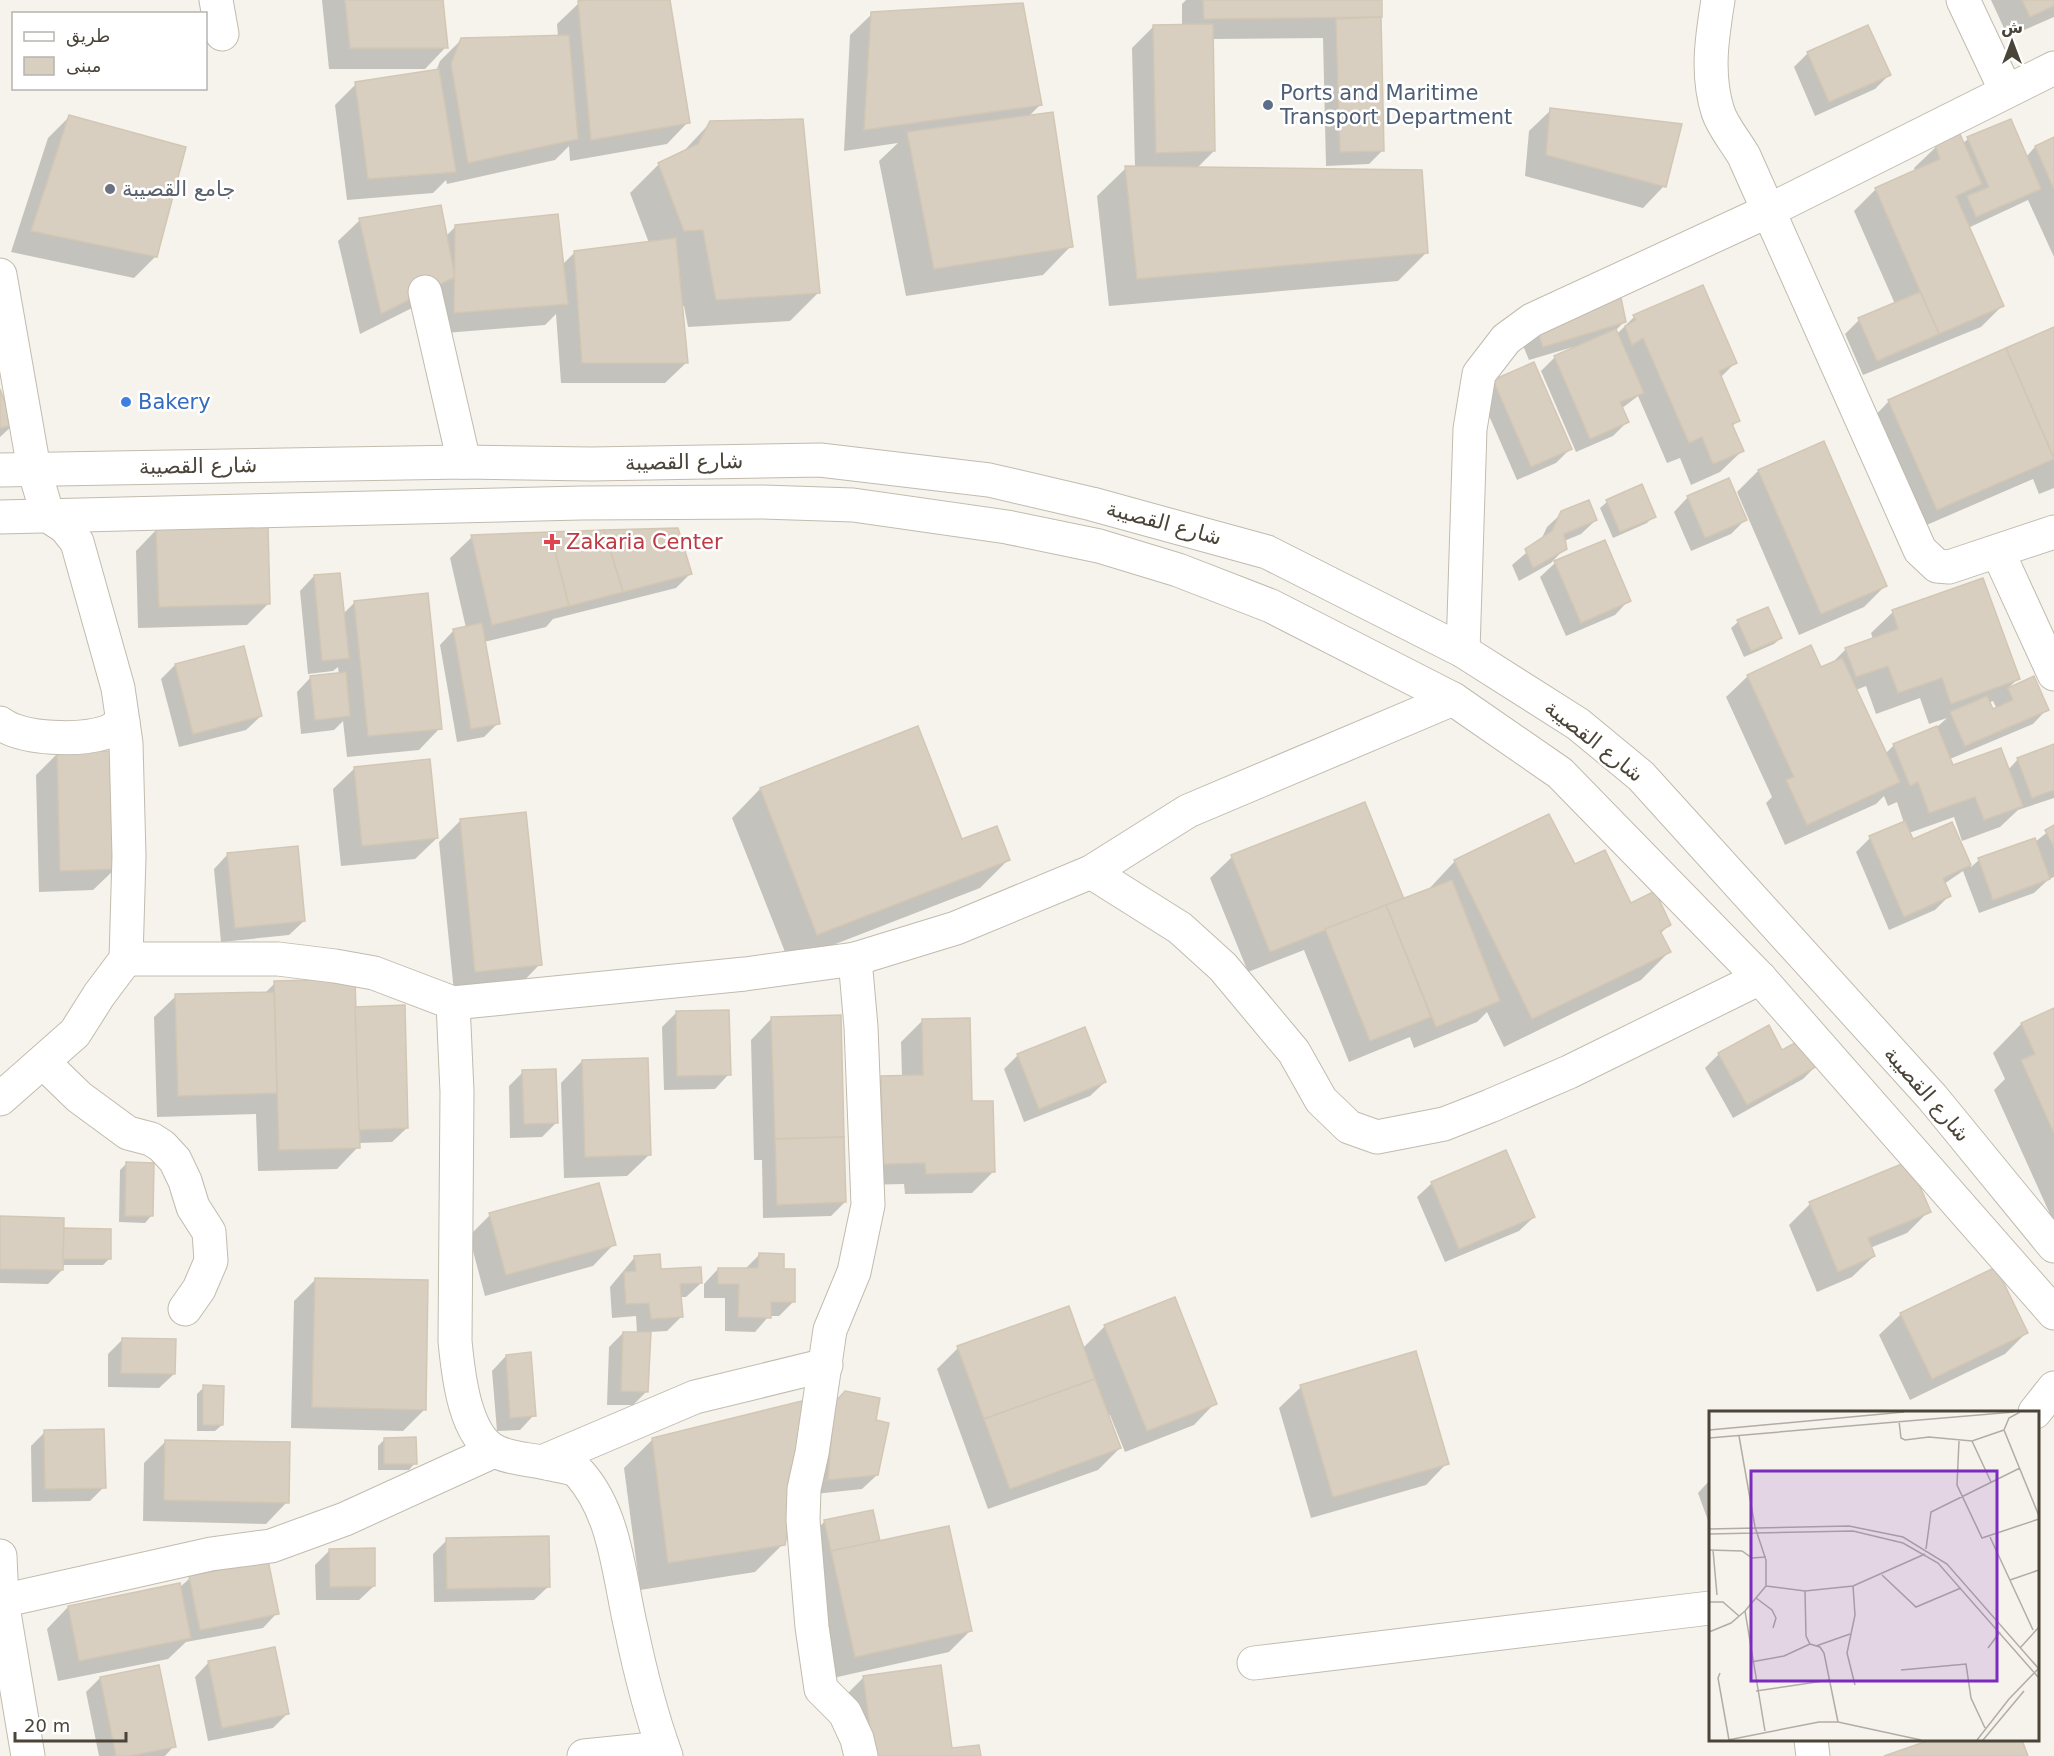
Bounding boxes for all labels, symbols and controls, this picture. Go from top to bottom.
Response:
legend [12,12,207,90]
north arrow [1982,12,2042,72]
text: ش [2001,18,2023,37]
text: طريق [66,25,110,47]
text: مبنى [66,55,102,76]
place label: Ports and Maritime Transport Department [1279,81,1512,129]
marker: Ports and Maritime Transport Department [1261,98,1275,112]
place label: جامع القصيبة [122,177,235,201]
marker: جامع القصيبة [103,182,117,196]
place label: Bakery [138,390,211,414]
marker: Bakery [119,395,133,409]
street label: شارع القصيبة [625,449,743,475]
street label: شارع القصيبة [139,453,257,479]
street label: شارع القصيبة [1104,496,1224,550]
place label: Zakaria Center [566,530,723,554]
marker: Zakaria Center [543,533,561,551]
street label: شارع القصيبة [1540,695,1648,787]
street label: شارع القصيبة [1879,1041,1975,1147]
inset map [1709,1411,2039,1741]
scale bar [15,1705,126,1743]
text: 20 m [24,1715,70,1736]

